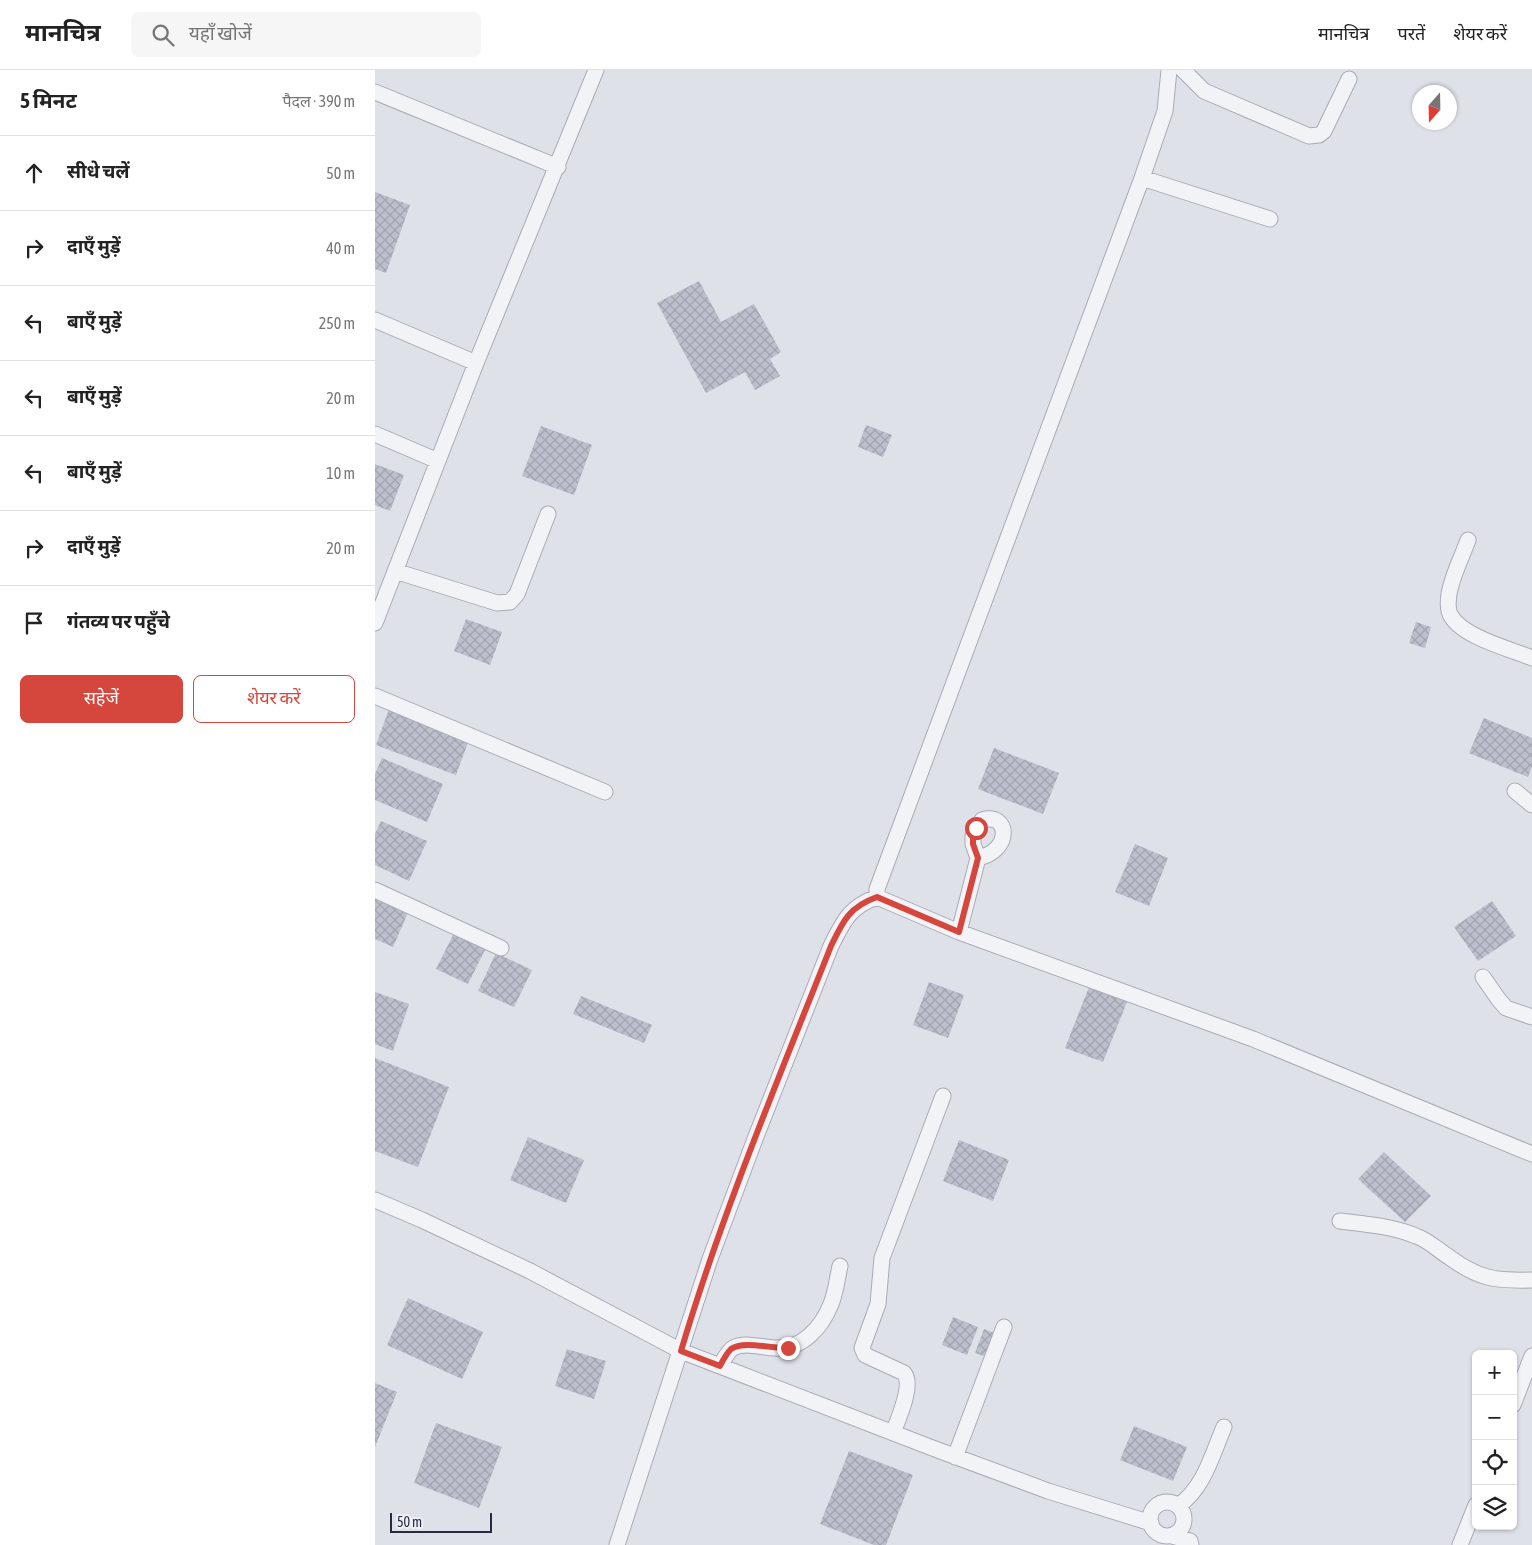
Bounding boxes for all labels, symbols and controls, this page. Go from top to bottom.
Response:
search box [131,12,481,57]
text: मानचित्र [25,19,101,46]
icon: search [149,21,177,49]
text: यहाँ खोजें [189,22,252,44]
text: मानचित्र [1318,23,1369,44]
text: परतें [1397,23,1425,44]
text: शेयर करें [1453,23,1507,44]
north arrow [1412,85,1457,130]
text: 5 मिनट [20,88,77,112]
text: पैदल · 390 m [282,92,355,110]
icon: ahead [20,159,48,187]
text: सीधे चलें [67,160,130,182]
text: 50 m [326,164,355,182]
icon: right [20,234,48,262]
text: दाएँ मुड़ें [67,235,121,257]
text: 40 m [326,239,355,257]
icon: left [20,309,48,337]
text: बाएँ मुड़ें [67,310,122,332]
text: 250 m [319,314,355,332]
icon: left [20,384,48,412]
text: बाएँ मुड़ें [67,385,122,407]
text: 20 m [326,389,355,407]
icon: left [20,459,48,487]
text: बाएँ मुड़ें [67,460,122,482]
text: 10 m [326,464,355,482]
icon: right [20,534,48,562]
text: दाएँ मुड़ें [67,535,121,557]
text: 20 m [326,539,355,557]
icon: arrive [20,609,48,637]
text: गंतव्य पर पहुँचे [67,610,170,632]
button: सहेजें [20,675,183,723]
button: शेयर करें [193,675,355,723]
route start [965,817,988,840]
route end [777,1337,800,1360]
map controls [1472,1350,1517,1530]
button: + [1472,1350,1517,1395]
button: − [1472,1395,1517,1440]
button: locate [1472,1440,1517,1485]
button: layers [1472,1485,1517,1530]
scale bar [390,1510,493,1533]
text: 50 m [397,1514,422,1530]

